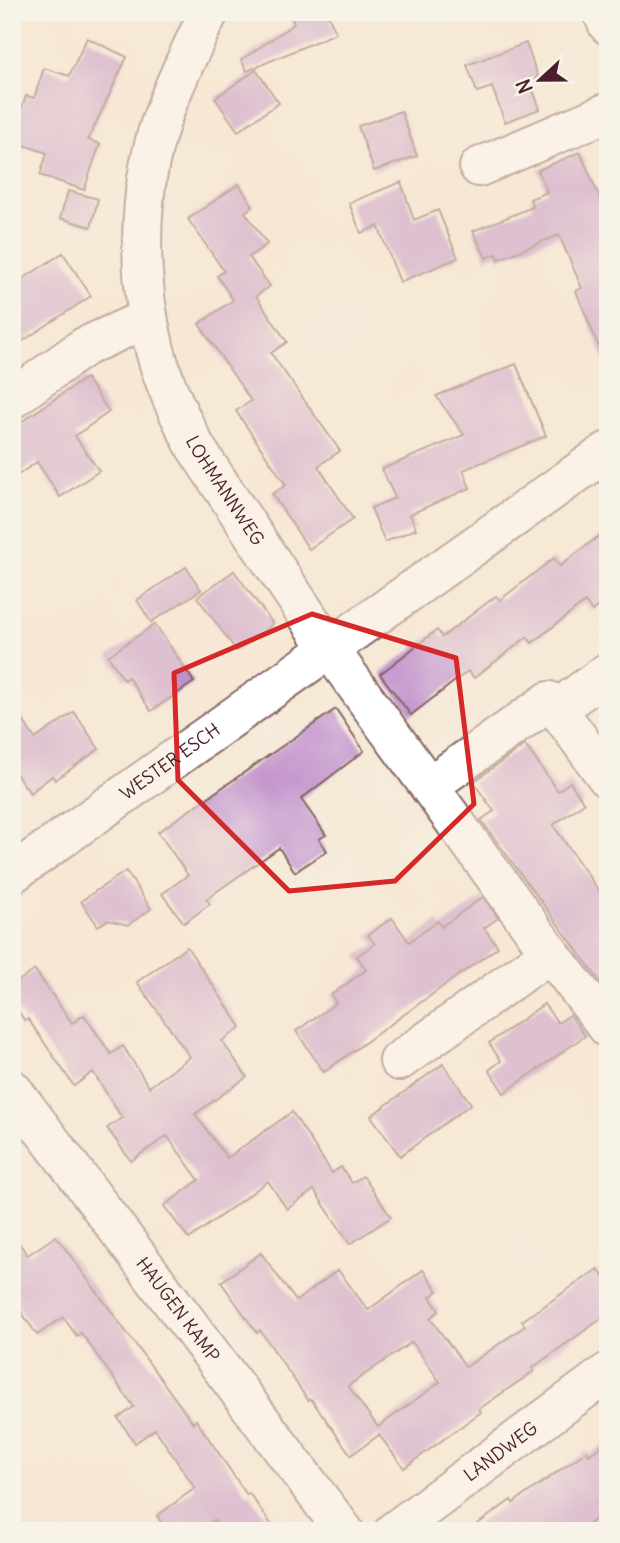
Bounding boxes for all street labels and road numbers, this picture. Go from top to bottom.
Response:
street label: LOHMANNWEG [181,432,269,550]
street label: WESTER ESCH [115,718,225,805]
street label: HAUGEN KAMP [131,1252,225,1367]
street label: LANDWEG [459,1416,542,1486]

